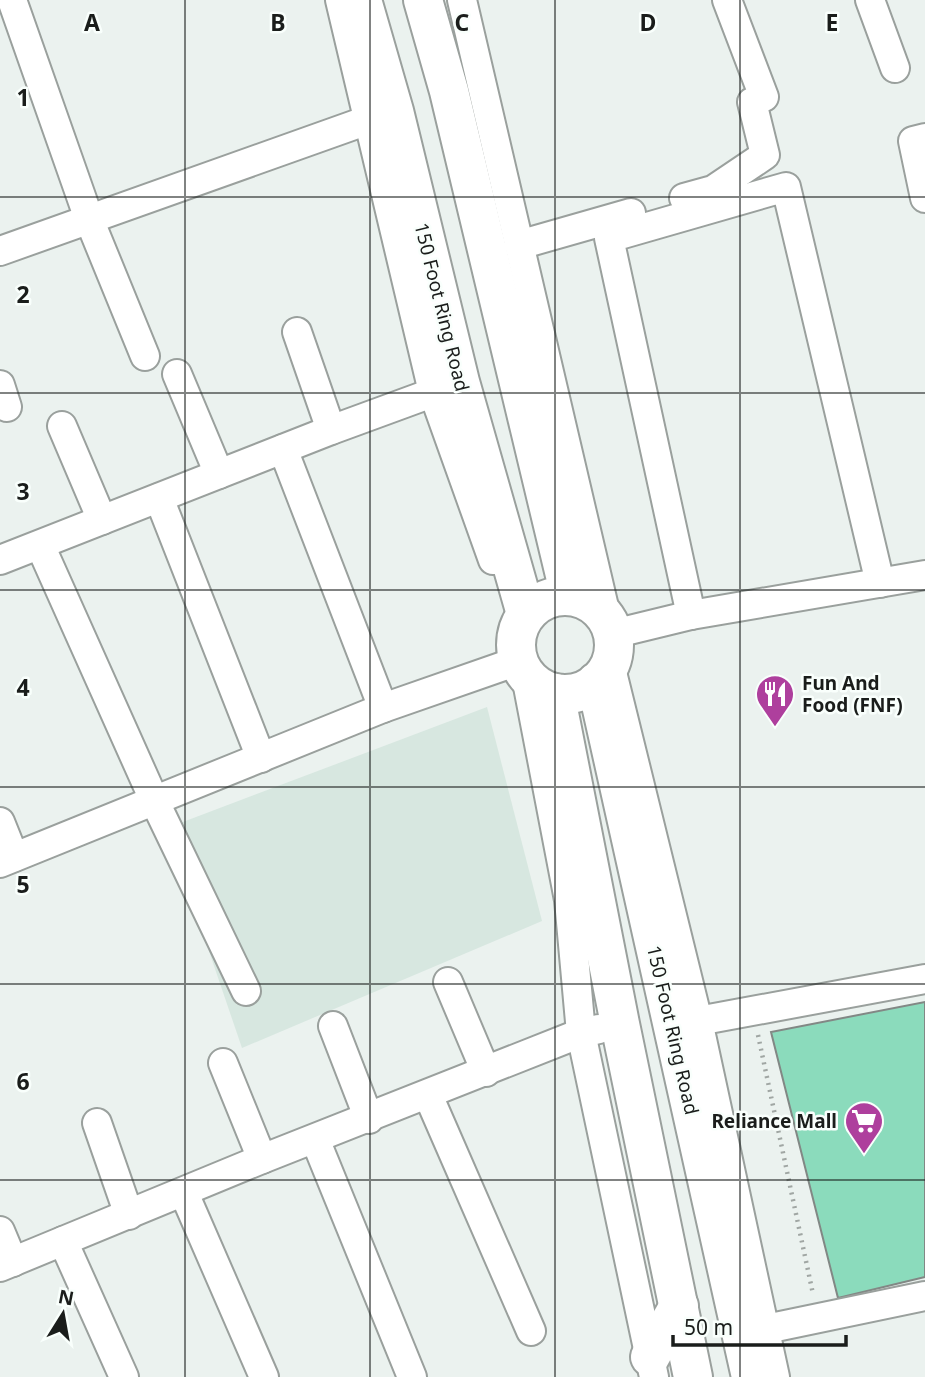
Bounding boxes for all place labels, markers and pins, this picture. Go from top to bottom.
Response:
place label: Fun And Food (FNF) [802,670,903,718]
restaurant icon: Fun And Food (FNF) [754,673,796,728]
supermarket icon: Reliance Mall [843,1100,885,1155]
place label: Reliance Mall [711,1108,837,1134]

